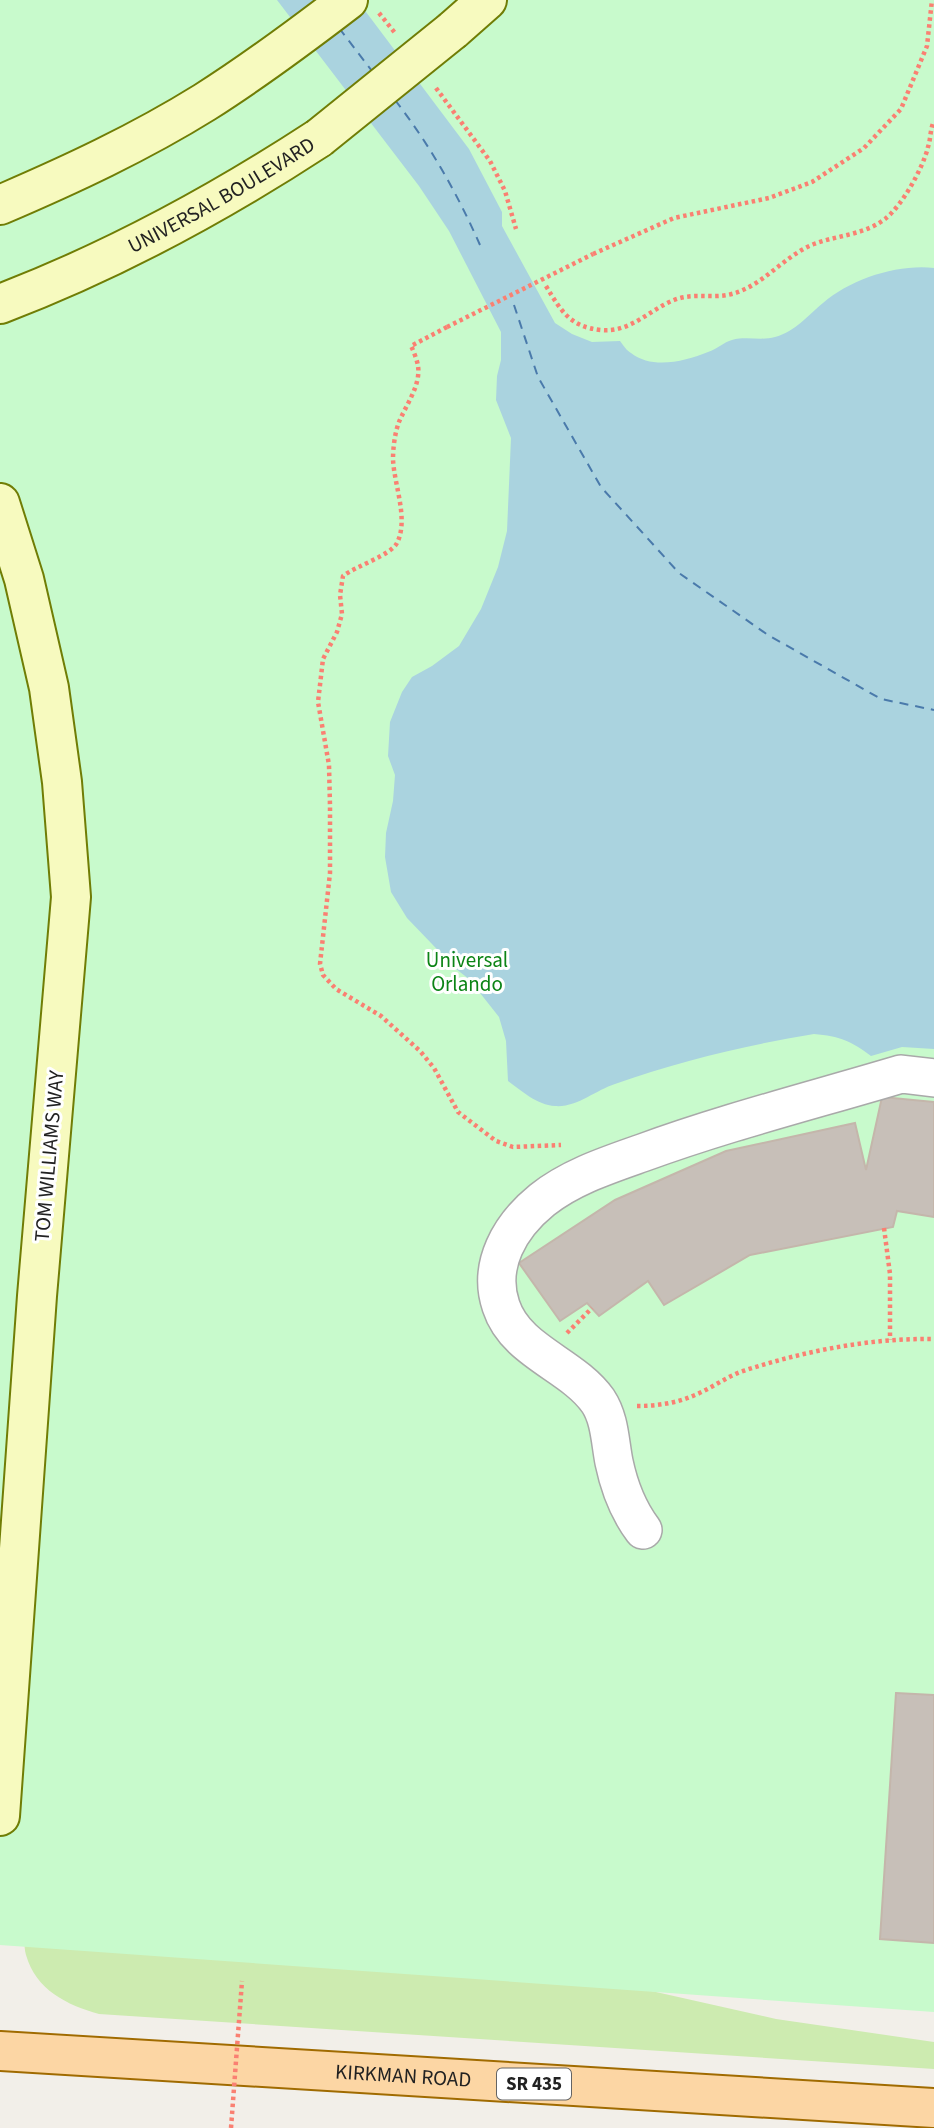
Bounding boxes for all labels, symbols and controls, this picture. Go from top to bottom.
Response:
street label: UNIVERSAL BOULEVARD [123,130,321,261]
park label: Universal Orlando [426,945,508,999]
street label: TOM WILLIAMS WAY [27,1068,72,1243]
street label: KIRKMAN ROAD [334,2056,472,2095]
road number: SR 435 [497,2068,571,2100]

